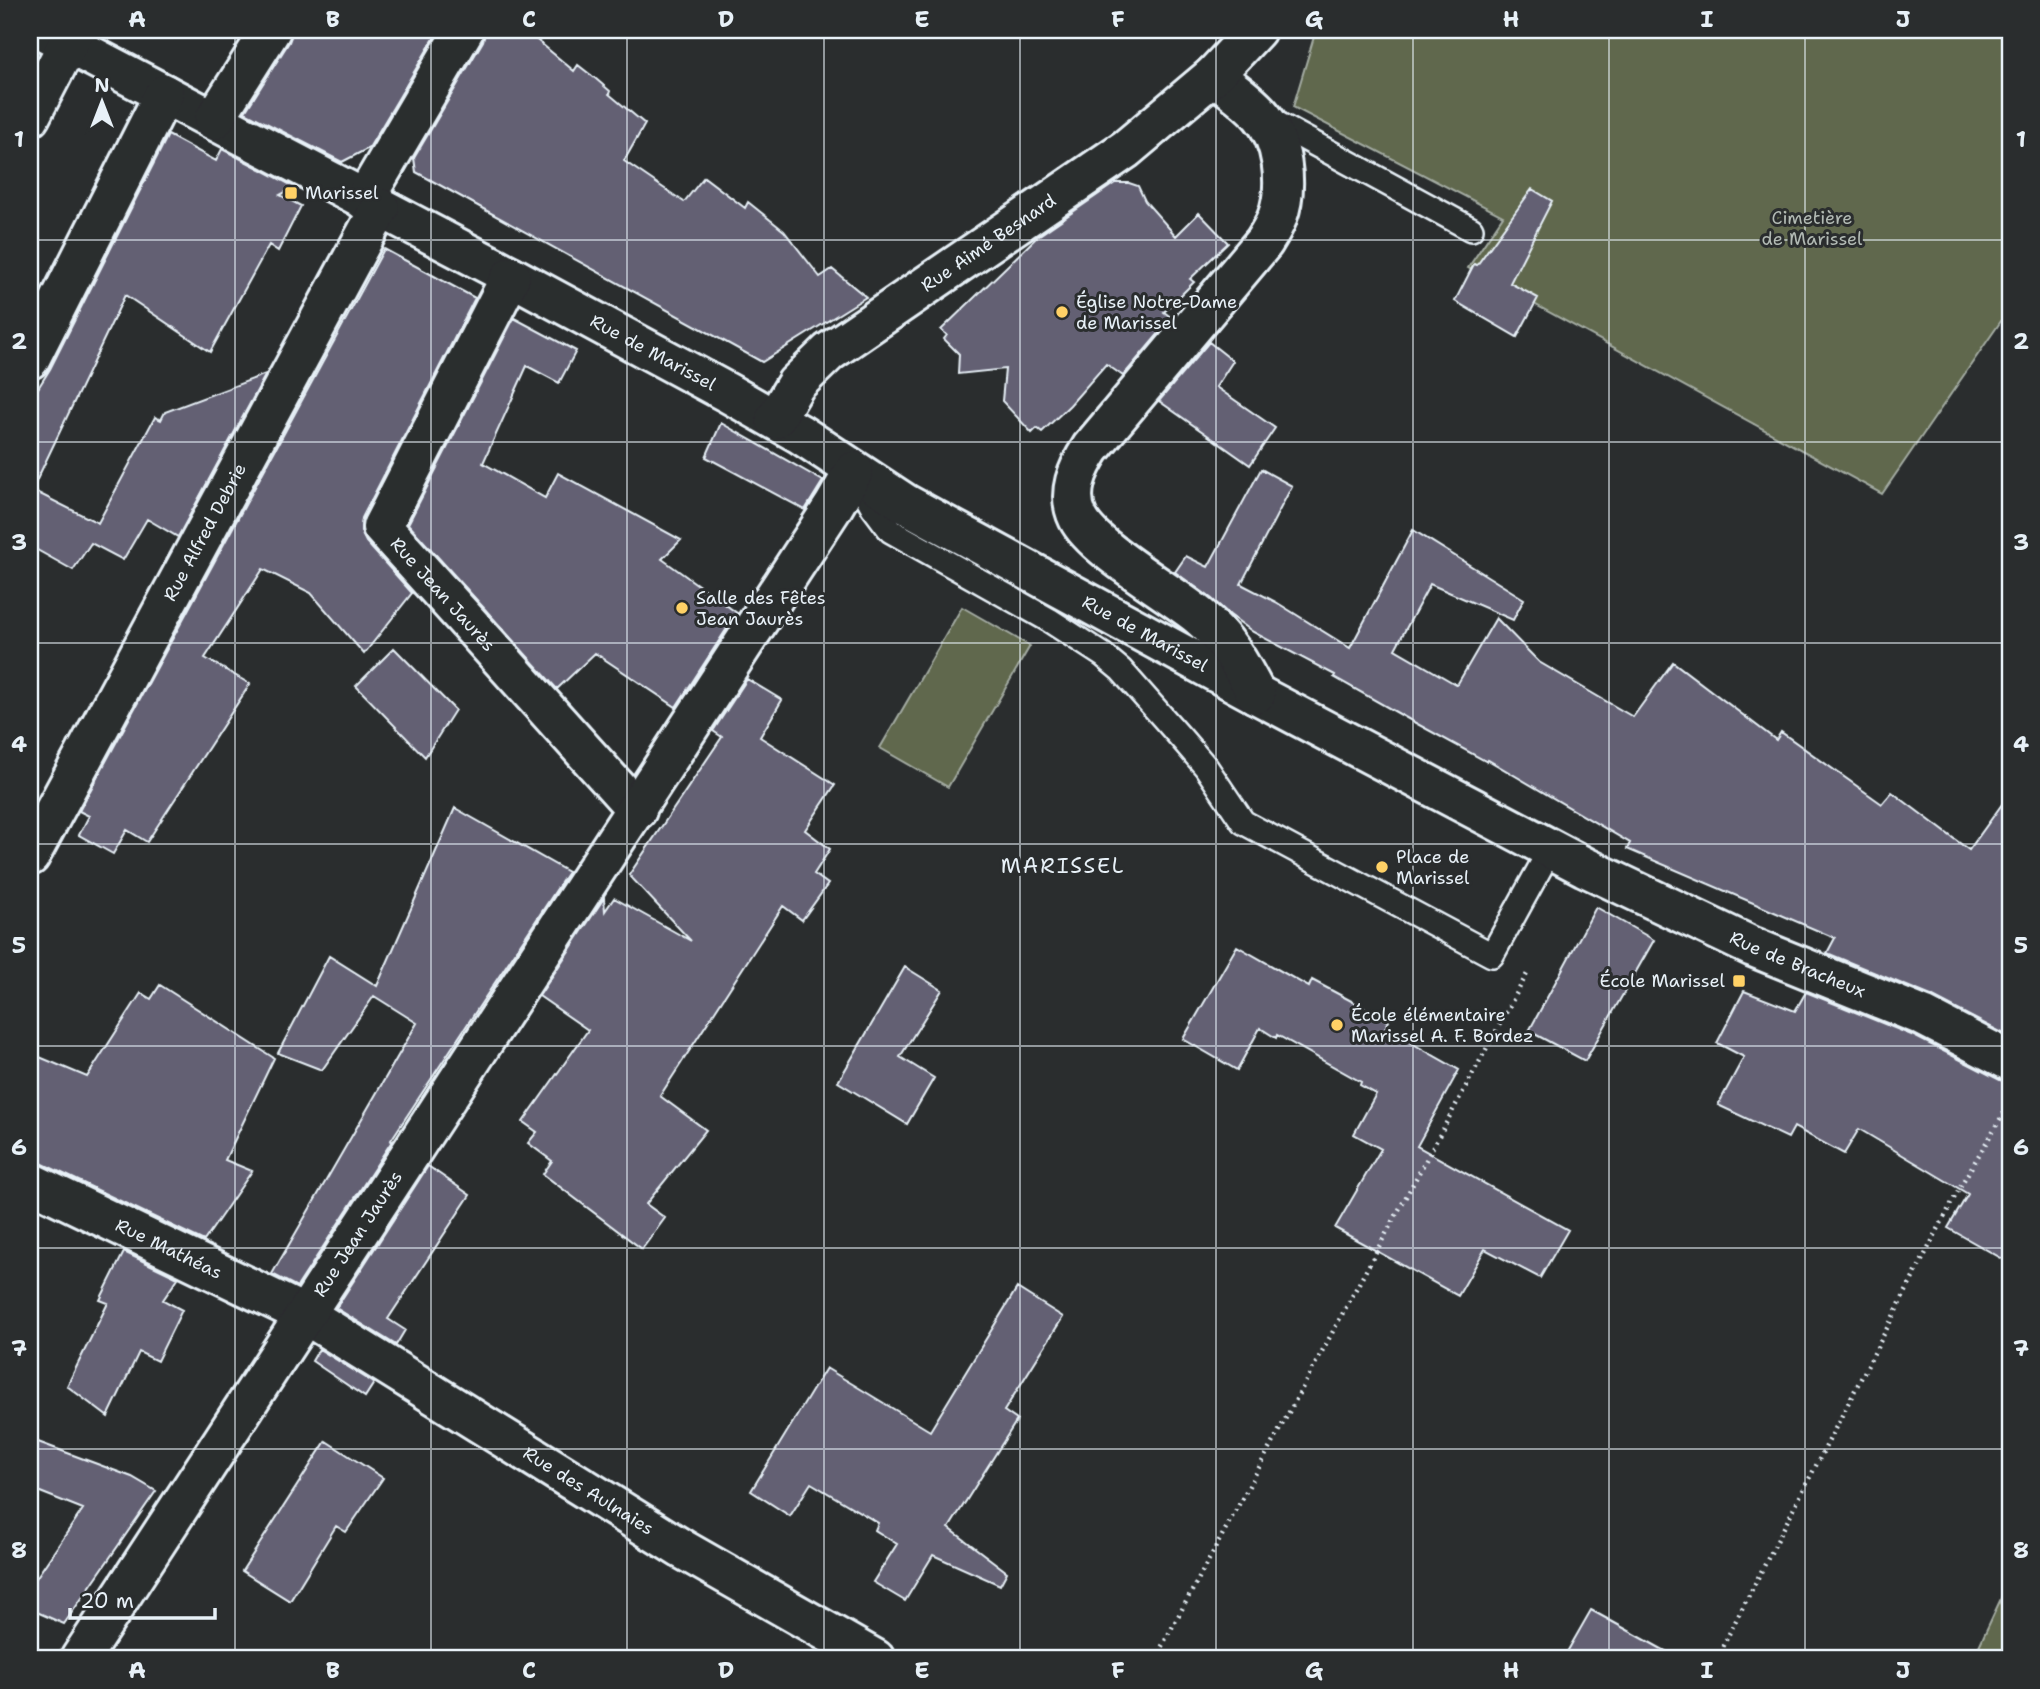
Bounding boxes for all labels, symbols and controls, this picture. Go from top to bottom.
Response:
text: A [128,4,146,34]
text: B [326,4,340,34]
text: C [522,4,536,34]
text: D [718,4,734,34]
text: E [914,4,930,34]
text: F [1111,4,1125,34]
text: G [1305,4,1324,34]
text: H [1503,4,1519,34]
text: I [1701,4,1714,34]
text: J [1896,4,1910,34]
north arrow [66,66,136,136]
text: N [94,73,110,98]
text: 1 [14,124,24,154]
text: 1 [2016,124,2026,154]
place label: Marissel [305,181,379,205]
marker: Marissel [283,185,299,201]
street label: Rue Aimé Besnard [916,188,1061,298]
park label: Cimetière de Marissel [1761,206,1863,251]
place label: Église Notre-Dame de Marissel [1076,290,1237,335]
marker: Église Notre-Dame de Marissel [1054,304,1070,320]
street label: Rue de Marissel [586,309,721,397]
text: 2 [11,326,27,356]
text: 2 [2013,326,2029,356]
street label: Rue Alfred Debrie [158,459,252,605]
text: 3 [11,527,27,557]
text: 3 [2013,527,2029,557]
street label: Rue Jean Jaurès [385,532,501,657]
place label: Salle des Fêtes Jean Jaurès [696,586,826,631]
street label: Rue de Marissel [1078,590,1213,678]
marker: Salle des Fêtes Jean Jaurès [674,600,690,616]
text: 4 [11,729,27,759]
text: 4 [2013,729,2029,759]
place label: Place de Marissel [1396,845,1470,890]
district label: MARISSEL [1001,852,1125,880]
marker: Place de Marissel [1374,859,1390,875]
street label: Rue de Bracheux [1726,926,1869,1003]
text: 5 [12,930,26,960]
text: 5 [2014,930,2028,960]
place label: École Marissel [1600,969,1726,993]
marker: École Marissel [1731,973,1747,989]
place label: École élémentaire Marissel A. F. Bordez [1351,1003,1534,1048]
marker: École élémentaire Marissel A. F. Bordez [1329,1017,1345,1033]
text: 6 [11,1132,27,1162]
text: 6 [2013,1132,2029,1162]
street label: Rue Jean Jaurès [308,1166,408,1301]
street label: Rue Mathéas [111,1213,226,1285]
text: 7 [11,1333,27,1363]
text: 7 [2013,1333,2029,1363]
street label: Rue des Aulnaies [519,1441,658,1540]
text: 8 [11,1535,27,1565]
text: 8 [2013,1535,2029,1565]
scale bar [70,1577,215,1621]
text: 20 m [80,1587,134,1615]
text: A [128,1655,146,1685]
text: B [326,1655,340,1685]
text: C [522,1655,536,1685]
text: D [718,1655,734,1685]
text: E [914,1655,930,1685]
text: F [1111,1655,1125,1685]
text: G [1305,1655,1324,1685]
text: H [1503,1655,1519,1685]
text: I [1701,1655,1714,1685]
text: J [1896,1655,1910,1685]

